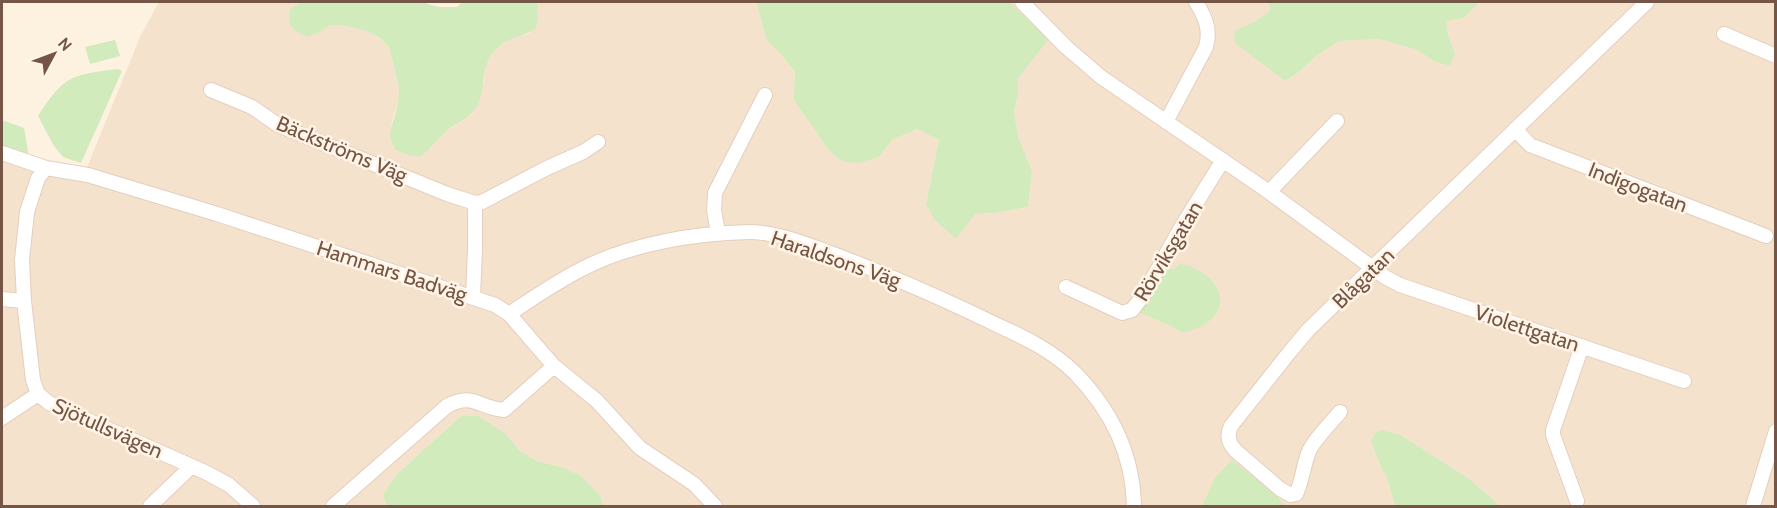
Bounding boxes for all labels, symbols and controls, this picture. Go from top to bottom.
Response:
north arrow [24,24,84,84]
text: N [54,34,76,55]
street label: Bäckströms Väg [273,110,412,188]
street label: Indigogatan [1585,157,1691,217]
street label: Rörviksgatan [1128,196,1208,306]
street label: Haraldsons Väg [768,225,905,293]
street label: Hammars Badväg [314,235,471,307]
street label: Blågatan [1327,242,1399,314]
street label: Violettgatan [1471,299,1583,357]
street label: Sjötullsvägen [49,393,167,464]

